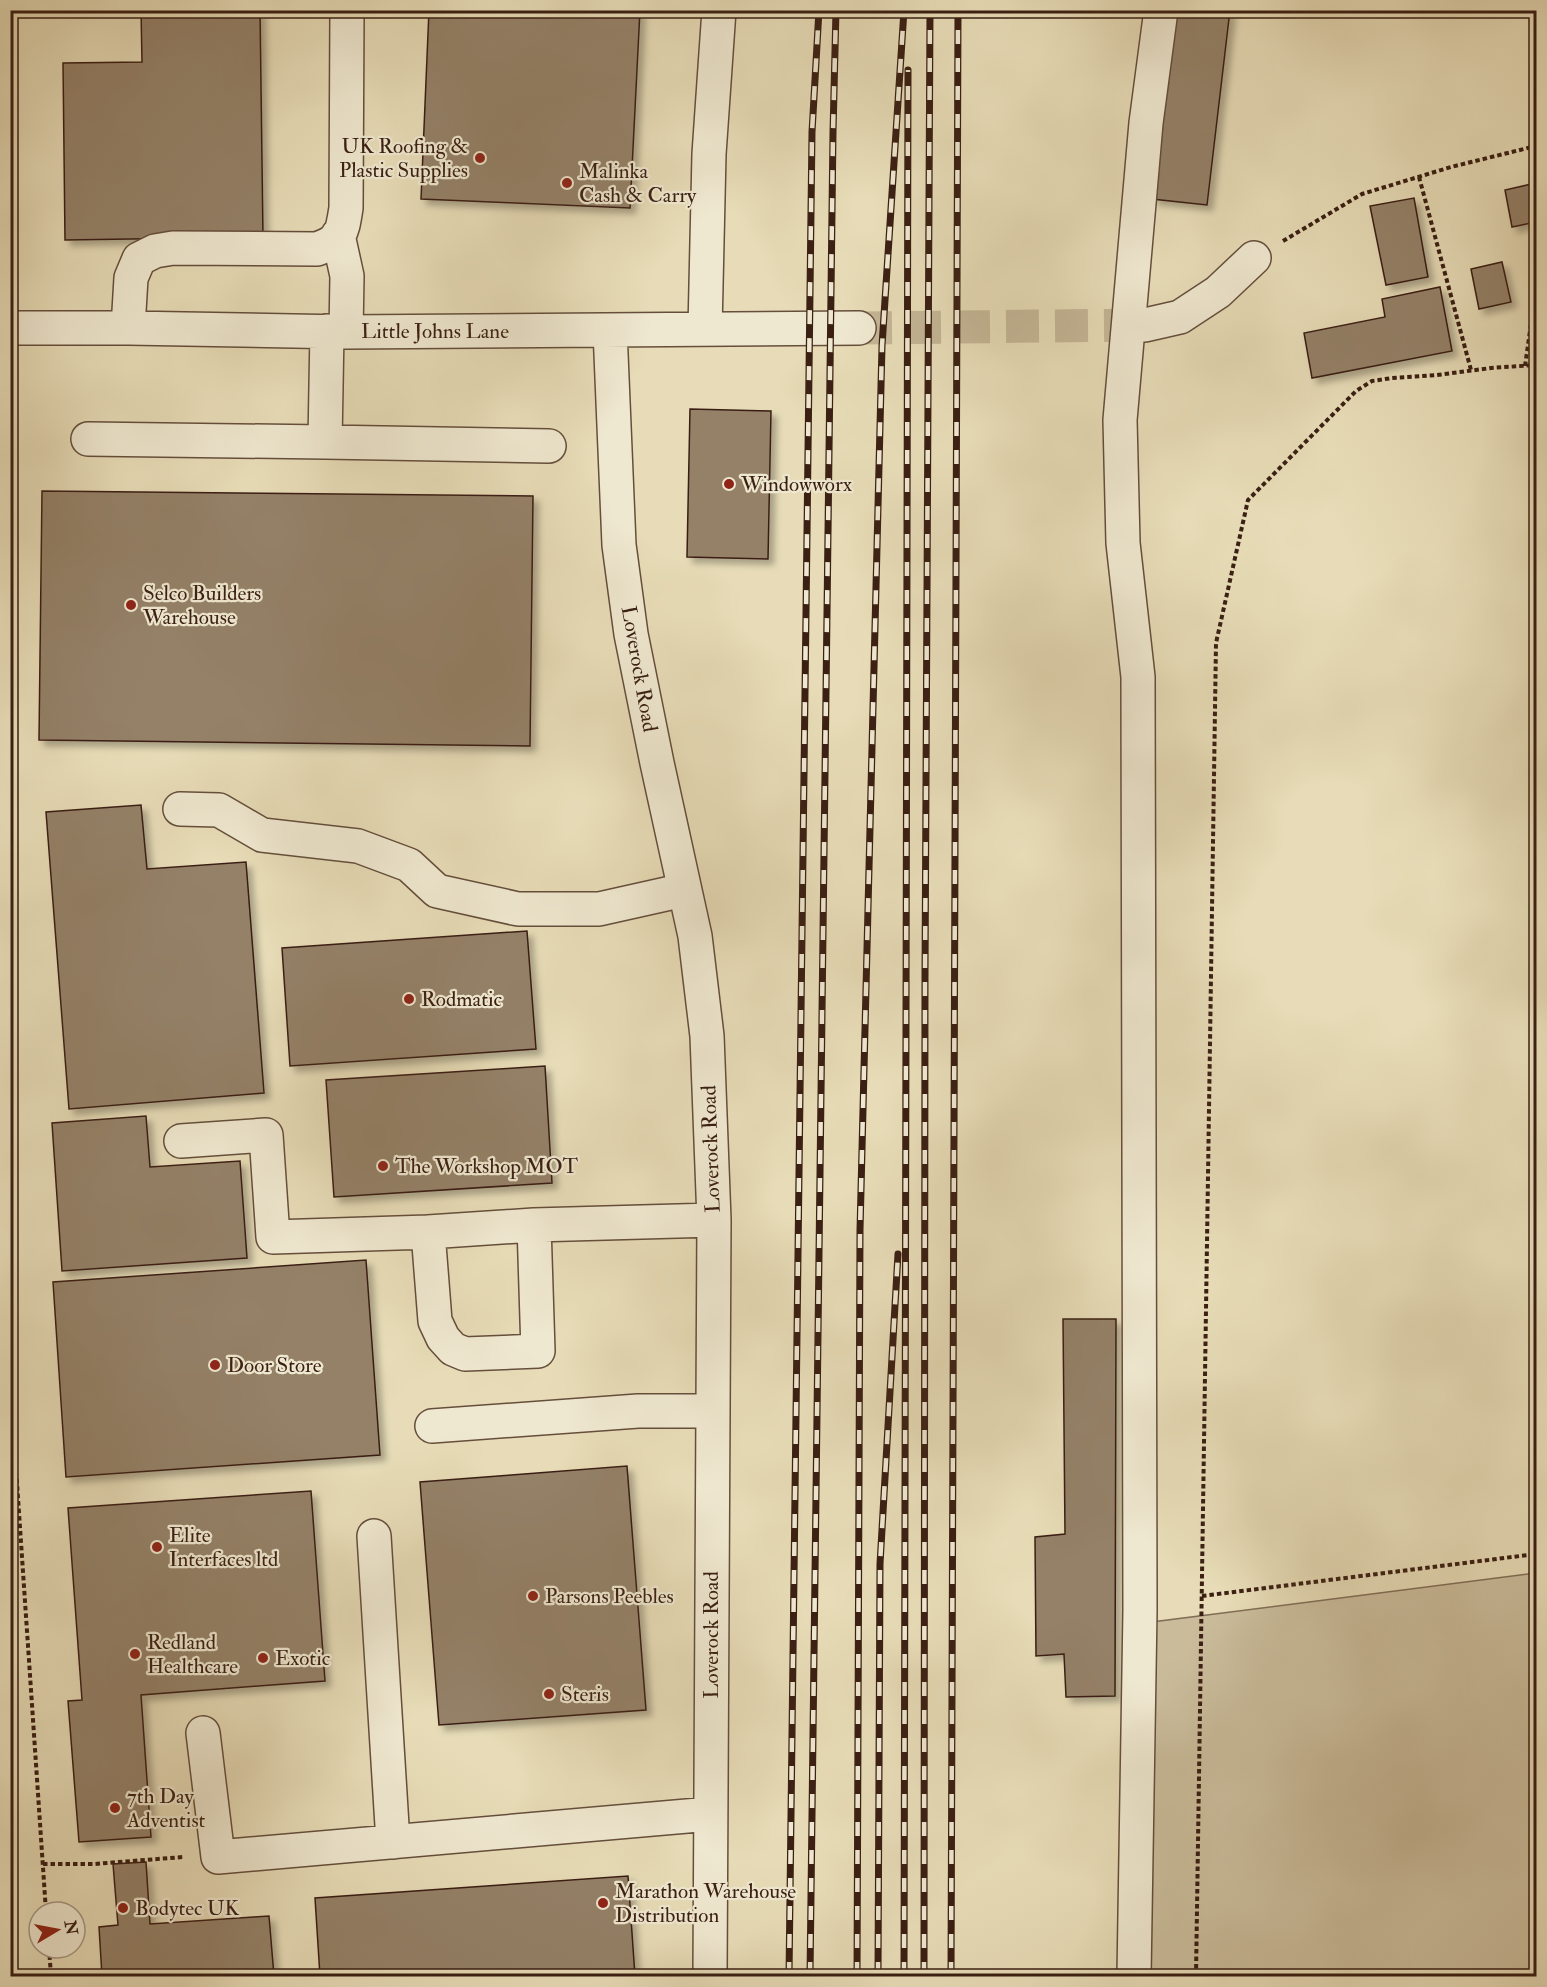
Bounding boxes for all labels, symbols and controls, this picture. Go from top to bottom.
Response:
place label: UK Roofing & Plastic Supplies [339,133,468,184]
marker: UK Roofing & Plastic Supplies [473,151,487,165]
place label: Malinka Cash & Carry [579,158,697,209]
marker: Malinka Cash & Carry [560,176,574,190]
street label: Little Johns Lane [361,318,509,345]
place label: Windowworx [740,471,853,498]
marker: Windowworx [722,477,736,491]
place label: Selco Builders Warehouse [142,580,261,631]
marker: Selco Builders Warehouse [124,598,138,612]
street label: Loverock Road [615,604,663,735]
place label: Rodmatic [421,986,502,1013]
marker: Rodmatic [402,992,416,1006]
street label: Loverock Road [695,1084,727,1213]
place label: The Workshop MOT [395,1153,579,1180]
marker: The Workshop MOT [376,1159,390,1173]
place label: Door Store [227,1352,322,1379]
marker: Door Store [208,1358,222,1372]
place label: Elite Interfaces ltd [169,1522,279,1573]
marker: Elite Interfaces ltd [150,1540,164,1554]
street label: Loverock Road [698,1571,725,1699]
place label: Parsons Peebles [545,1583,674,1610]
marker: Parsons Peebles [526,1589,540,1603]
place label: Redland Healthcare [147,1629,238,1680]
place label: Exotic [275,1645,331,1672]
marker: Redland Healthcare [128,1647,142,1661]
marker: Exotic [256,1651,270,1665]
place label: Steris [561,1681,609,1708]
marker: Steris [542,1687,556,1701]
place label: 7th Day Adventist [126,1783,206,1834]
marker: 7th Day Adventist [108,1801,122,1815]
place label: Marathon Warehouse Distribution [615,1878,796,1929]
place label: Bodytec UK [135,1895,240,1922]
marker: Marathon Warehouse Distribution [596,1896,610,1910]
north arrow [27,1900,87,1960]
marker: Bodytec UK [116,1901,130,1915]
text: N [60,1918,82,1937]

